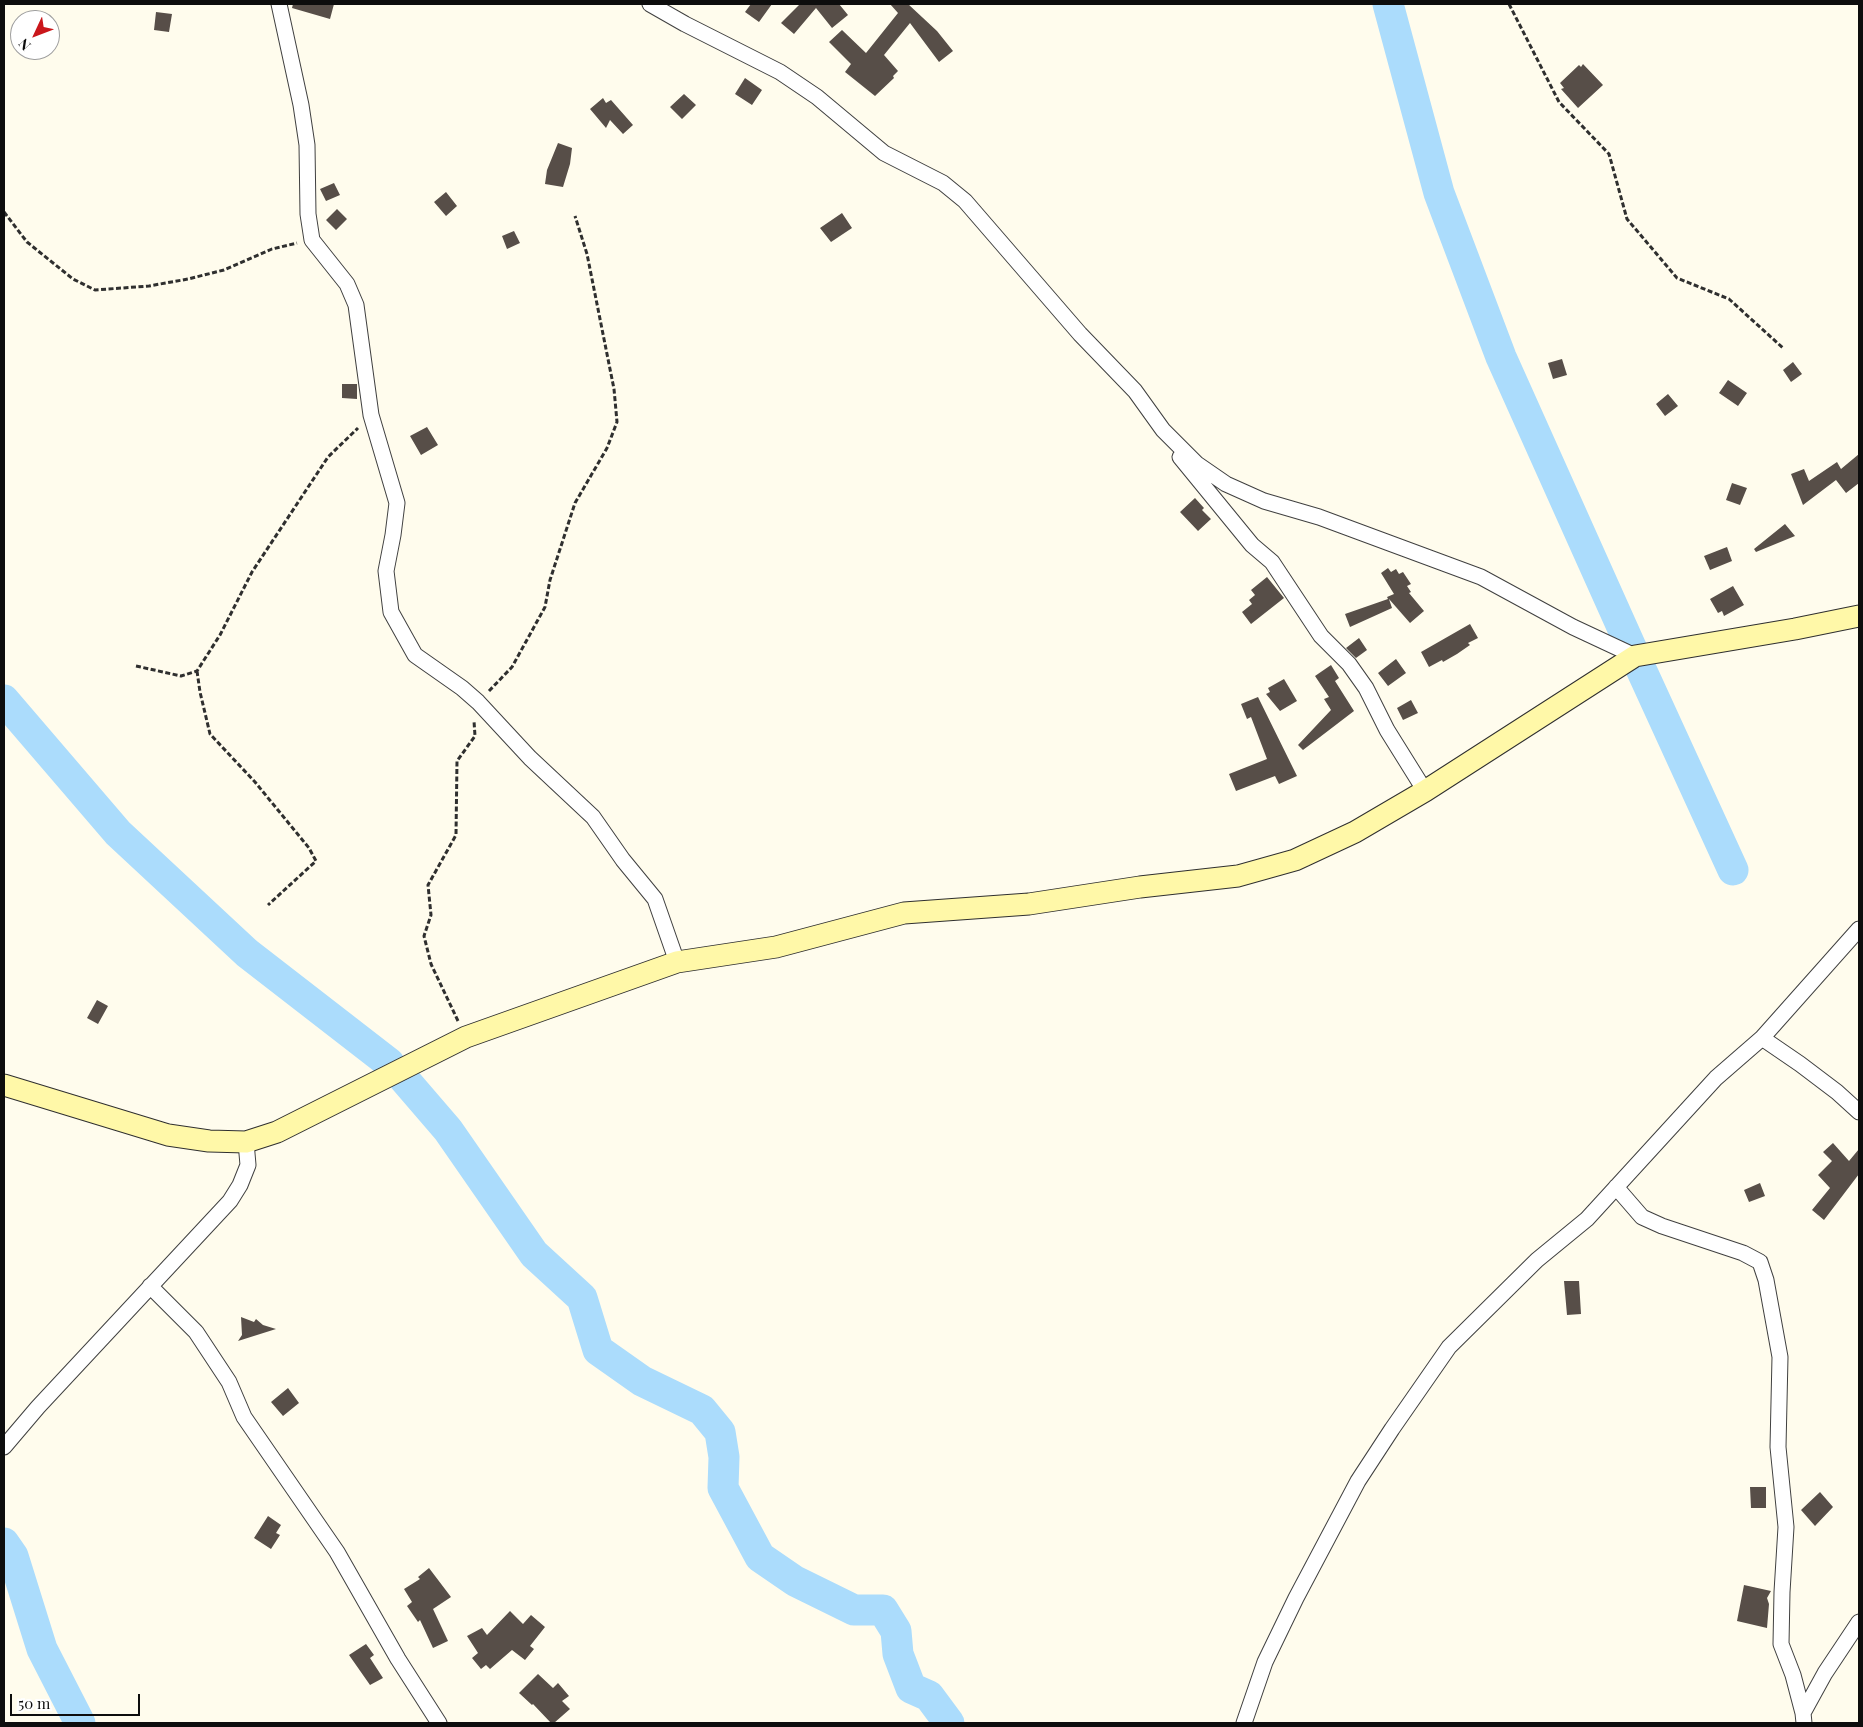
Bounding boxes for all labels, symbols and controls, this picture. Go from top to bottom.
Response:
north arrow [10,10,60,60]
text: N [14,35,35,55]
scale bar [12,1684,142,1716]
text: 50 m [18,1693,50,1713]

